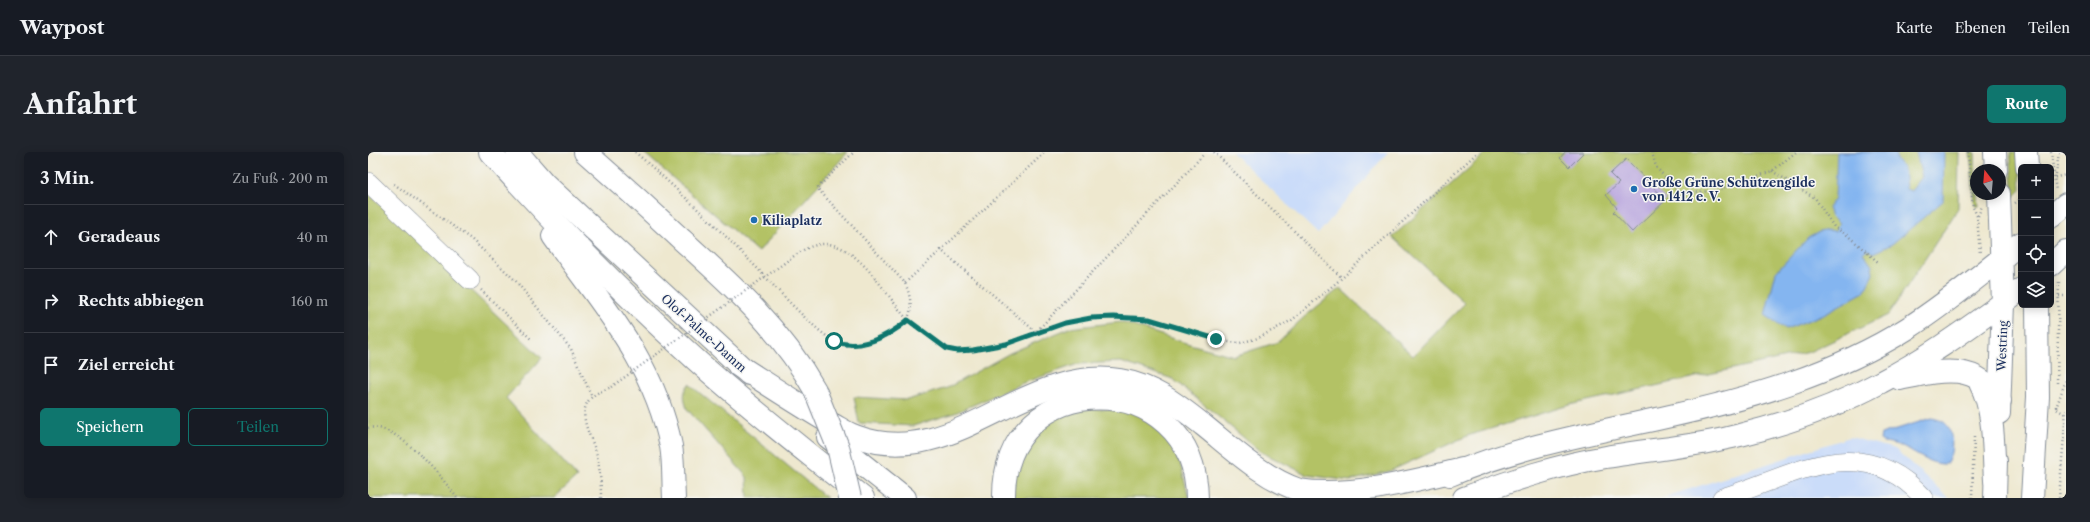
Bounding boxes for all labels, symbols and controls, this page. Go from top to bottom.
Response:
text: Waypost [20,16,104,39]
text: Karte [1896,19,1933,37]
text: Ebenen [1955,19,2006,37]
text: Teilen [2028,19,2070,37]
button: Route [1987,85,2066,123]
text: Anfahrt [24,87,137,121]
north arrow [1970,164,2006,200]
map controls [2018,164,2054,308]
button: + [2018,164,2054,200]
text: 3 Min. [40,168,94,188]
text: Zu Fuß · 200 m [233,170,328,186]
place label: Große Grüne Schützengilde von 1412 e. V. [1641,175,1815,204]
marker: Große Grüne Schützengilde von 1412 e. V. [1629,184,1639,194]
button: − [2018,200,2054,236]
place label: Kiliaplatz [762,213,822,228]
marker: Kiliaplatz [749,215,759,225]
icon: ahead [40,226,62,248]
text: Geradeaus [78,227,160,246]
text: 40 m [297,229,328,245]
button: locate [2018,236,2054,272]
button: layers [2018,272,2054,308]
icon: right [40,290,62,312]
text: Rechts abbiegen [78,291,204,310]
street label: Olof-Palme-Damm [658,291,750,375]
text: 160 m [291,293,328,309]
street label: Westring [1994,320,2010,373]
route end [1207,330,1225,348]
route start [825,332,843,350]
icon: arrive [40,354,62,376]
text: Ziel erreicht [78,355,174,374]
button: Speichern [40,408,180,446]
button: Teilen [188,408,328,446]

